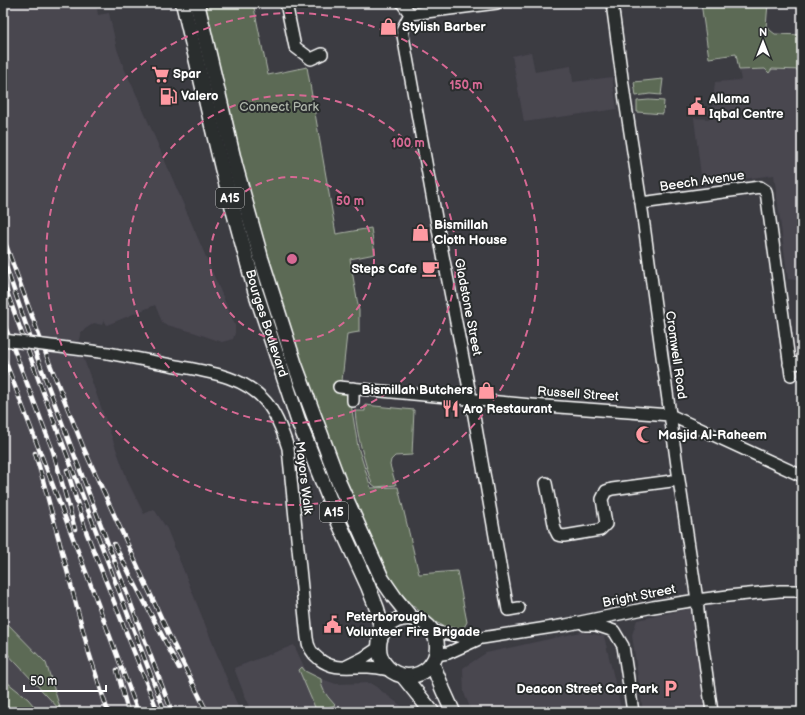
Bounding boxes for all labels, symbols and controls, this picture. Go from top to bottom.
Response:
shop icon: Stylish Barber [379,17,399,37]
place label: Stylish Barber [402,19,487,35]
north arrow [743,22,783,62]
text: N [759,26,767,39]
supermarket icon: Spar [150,64,170,84]
place label: Spar [173,66,202,82]
text: 150 m [450,78,482,93]
fuel station icon: Valero [158,86,178,106]
place label: Valero [181,88,218,104]
place label: Allama Iqbal Centre [708,91,784,122]
public building icon: Allama Iqbal Centre [686,96,706,116]
park label: Connect Park [239,99,319,115]
text: 100 m [391,136,425,151]
street label: Beech Avenue [659,167,746,195]
road number: A15 [216,188,244,208]
text: 50 m [336,194,364,209]
place label: Bismillah Cloth House [434,217,508,248]
shop icon: Bismillah Cloth House [411,222,431,242]
centre of rings [285,252,299,266]
street label: Gladstone Street [451,257,485,357]
cafe icon: Steps Cafe [420,259,440,279]
place label: Steps Cafe [351,261,418,277]
street label: Bourges Boulevard [242,268,291,379]
street label: Cromwell Road [662,310,690,400]
shop icon: Bismillah Butchers [476,380,496,400]
place label: Bismillah Butchers [362,382,473,398]
street label: Russell Street [537,383,619,405]
restaurant icon: Aro Restaurant [440,399,460,419]
place label: Aro Restaurant [462,401,553,417]
mosque icon: Masjid Al-Raheem [635,425,655,445]
place label: Masjid Al-Raheem [658,427,767,443]
street label: Mayors Walk [292,441,316,516]
road number: A15 [320,502,348,522]
street label: Bright Street [601,581,677,611]
place label: Peterborough Volunteer Fire Brigade [346,609,480,640]
public building icon: Peterborough Volunteer Fire Brigade [323,614,343,634]
scale bar [24,667,106,693]
text: 50 m [30,674,57,689]
parking icon: Deacon Street Car Park [661,679,681,699]
place label: Deacon Street Car Park [516,681,658,697]

